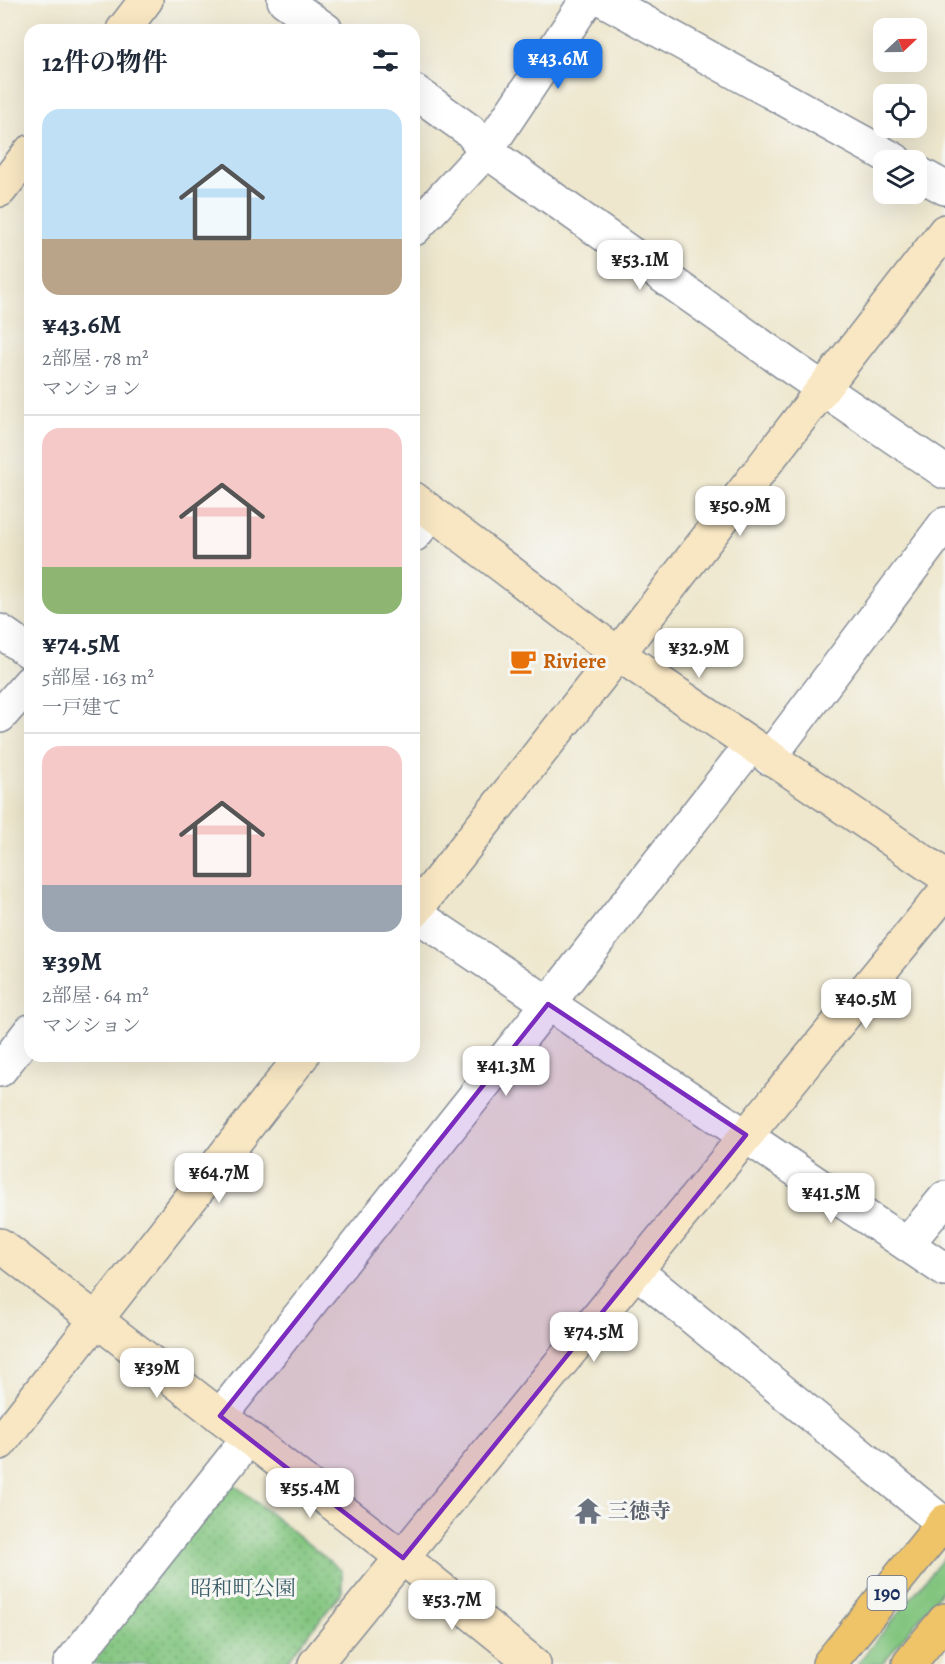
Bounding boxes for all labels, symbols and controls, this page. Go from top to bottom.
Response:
north arrow [873,18,927,72]
map controls [873,18,927,204]
pin: ¥43.6M [509,39,607,90]
icon: filters [369,44,402,77]
text: 12件の物件 [42,45,168,80]
text: ¥43.6M [527,45,589,72]
button: locate [873,84,927,138]
icon: home [168,148,276,256]
button: layers [873,150,927,204]
pin: ¥53.1M [591,240,689,291]
text: ¥53.1M [611,246,669,273]
text: ¥43.6M [42,307,121,342]
text: 2部屋 · 78 m² [42,345,149,372]
text: マンション [42,375,141,402]
icon: home [168,467,276,575]
pin: ¥50.9M [691,486,789,537]
text: ¥50.9M [709,492,771,519]
text: ¥74.5M [42,626,120,661]
pin: ¥32.9M [650,628,748,679]
text: ¥32.9M [668,634,730,661]
cafe icon: Riviere [508,646,538,676]
place label: Riviere [543,647,607,675]
text: 5部屋 · 163 m² [42,664,154,691]
text: 一戸建て [42,694,122,721]
icon: home [168,785,276,893]
text: ¥39M [42,944,102,979]
pin: ¥40.5M [817,979,915,1030]
text: 2部屋 · 64 m² [42,982,149,1009]
text: ¥40.5M [835,985,897,1012]
text: マンション [42,1012,141,1039]
pin: ¥41.3M [457,1046,555,1097]
text: ¥41.3M [477,1052,535,1079]
pin: ¥64.7M [170,1153,268,1204]
text: ¥64.7M [188,1159,250,1186]
pin: ¥41.5M [782,1173,880,1224]
text: ¥41.5M [802,1179,860,1206]
pin: ¥74.5M [545,1312,643,1363]
text: ¥74.5M [564,1318,624,1345]
pin: ¥39M [121,1348,193,1399]
text: ¥39M [134,1354,180,1381]
pin: ¥55.4M [261,1468,359,1519]
text: ¥55.4M [280,1474,340,1501]
temple icon: 三徳寺 [573,1496,603,1526]
place label: 三徳寺 [608,1497,671,1525]
park label: 昭和町公園 [191,1574,296,1602]
road number: 190 [868,1576,906,1610]
pin: ¥53.7M [403,1580,501,1631]
text: ¥53.7M [422,1586,482,1613]

